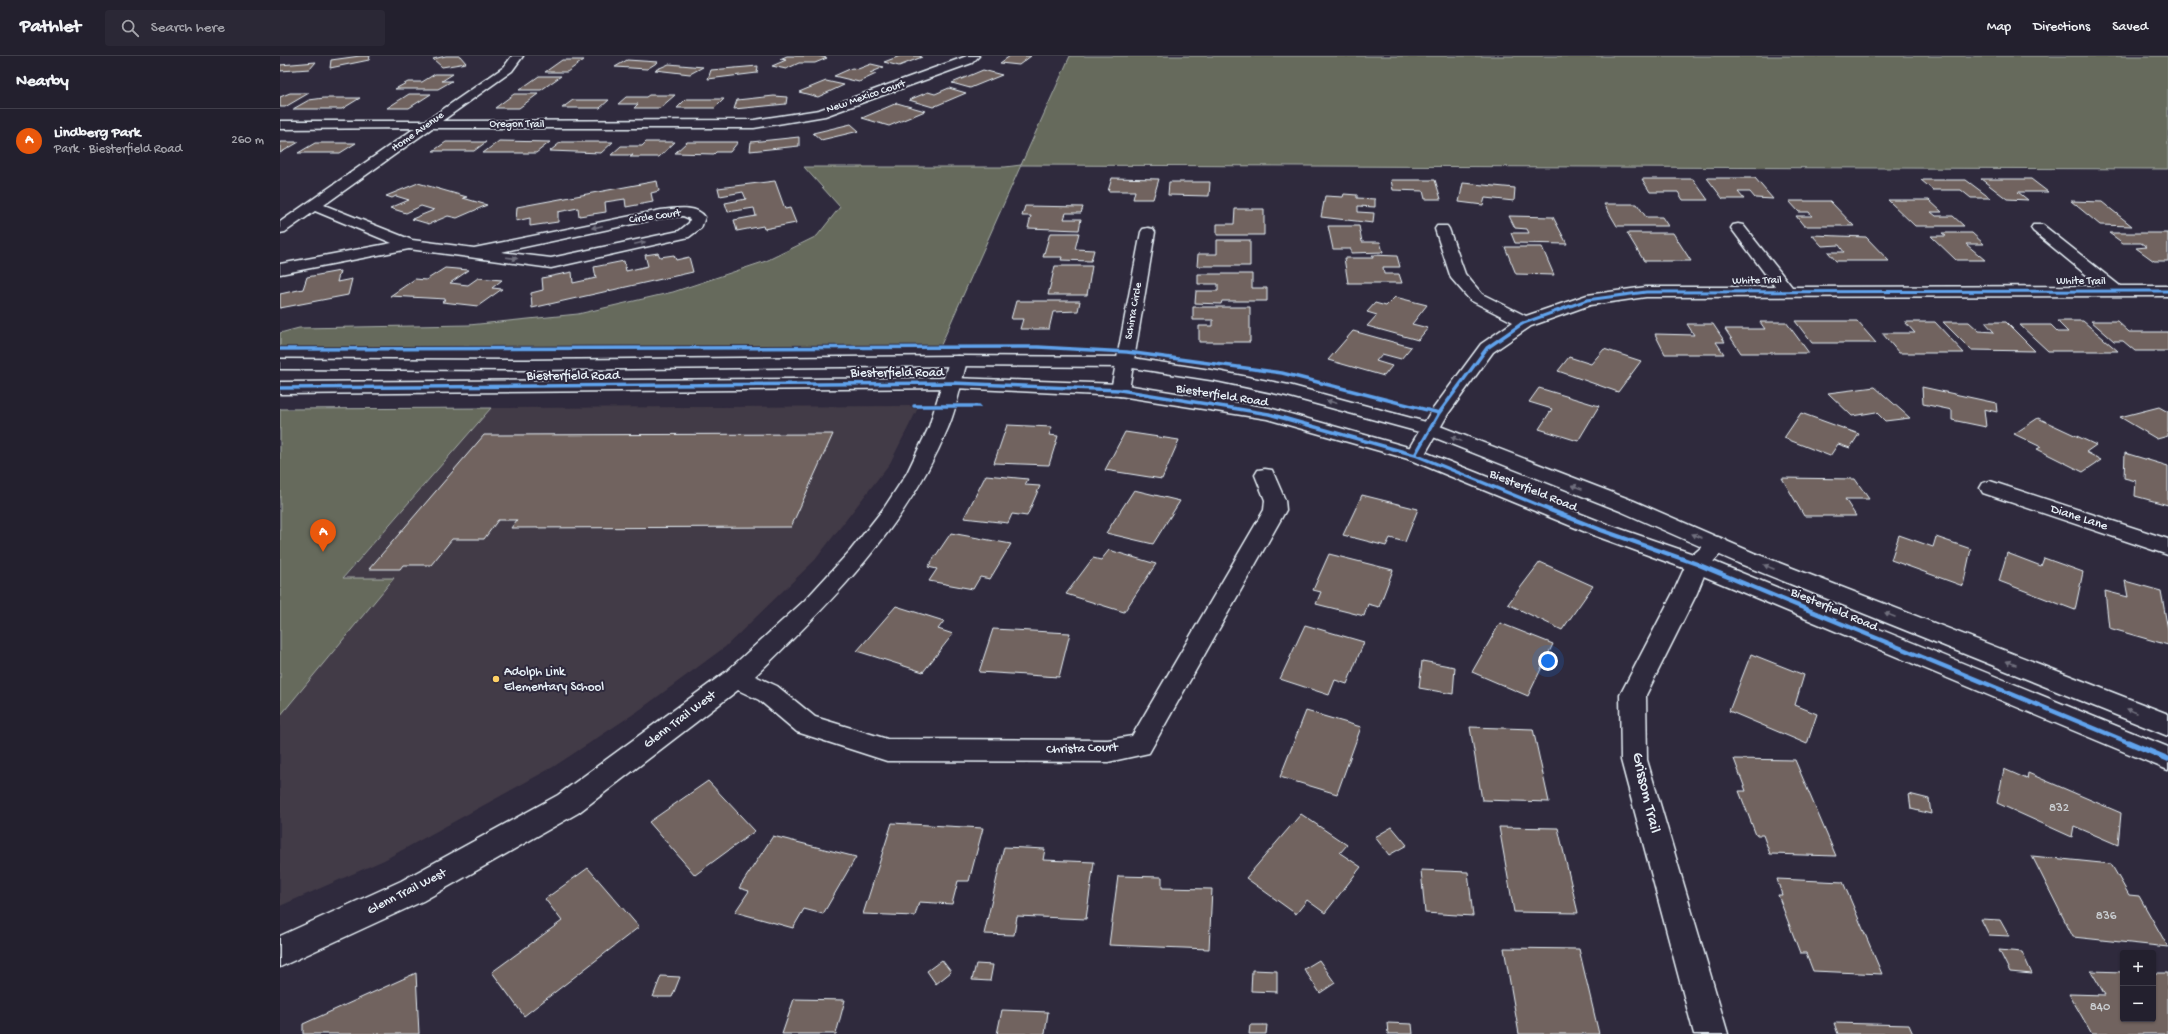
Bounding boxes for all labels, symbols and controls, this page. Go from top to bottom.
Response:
search box [105,10,385,46]
text: Pathlet [20,16,81,39]
icon: search [119,17,141,39]
text: Search here [151,19,225,37]
text: Map [1987,19,2011,36]
text: Directions [2033,19,2090,36]
text: Saved [2112,19,2148,36]
text: Nearby [16,72,69,92]
street label: New Mexico Court [825,77,908,116]
street label: Home Avenue [390,109,447,154]
street label: Oregon Trail [489,119,545,131]
text: Lindberg Park [54,124,140,142]
text: A [25,133,33,148]
text: 260 m [231,133,264,148]
text: Park · Biesterfield Road [54,142,182,157]
street label: Circle Court [628,207,683,227]
one-way arrow [591,225,603,231]
one-way arrow [633,240,646,246]
one-way arrow [506,255,518,261]
street label: White Trail [1732,275,1782,287]
street label: White Trail [2056,276,2106,288]
street label: Schirra Circle [1123,281,1145,340]
street label: Biesterfield Road [849,366,945,381]
street label: Biesterfield Road [525,369,621,384]
street label: Biesterfield Road [1174,381,1270,411]
one-way arrow [1325,399,1337,405]
one-way arrow [1450,435,1462,441]
street label: Biesterfield Road [1486,466,1580,516]
one-way arrow [1571,483,1583,489]
street label: Diane Lane [2048,501,2110,534]
pin: A [310,519,336,552]
one-way arrow [1691,533,1703,539]
one-way arrow [1763,563,1775,569]
street label: Biesterfield Road [1787,585,1881,636]
one-way arrow [1884,611,1896,617]
your location [1538,651,1558,671]
one-way arrow [2004,659,2016,665]
place label: Adolph Link Elementary School [504,665,604,695]
marker: Adolph Link Elementary School [491,674,501,684]
street label: Glenn Trail West [641,687,720,752]
one-way arrow [2125,707,2137,713]
street label: Christa Court [1046,740,1120,758]
street label: Grissom Trail [1627,751,1663,835]
house number: 832 [2049,801,2070,816]
street label: Glenn Trail West [365,865,451,918]
house number: 836 [2096,909,2117,924]
map controls [2120,950,2156,1022]
button: + [2120,950,2156,986]
button: − [2120,986,2156,1022]
house number: 840 [2090,1000,2111,1015]

